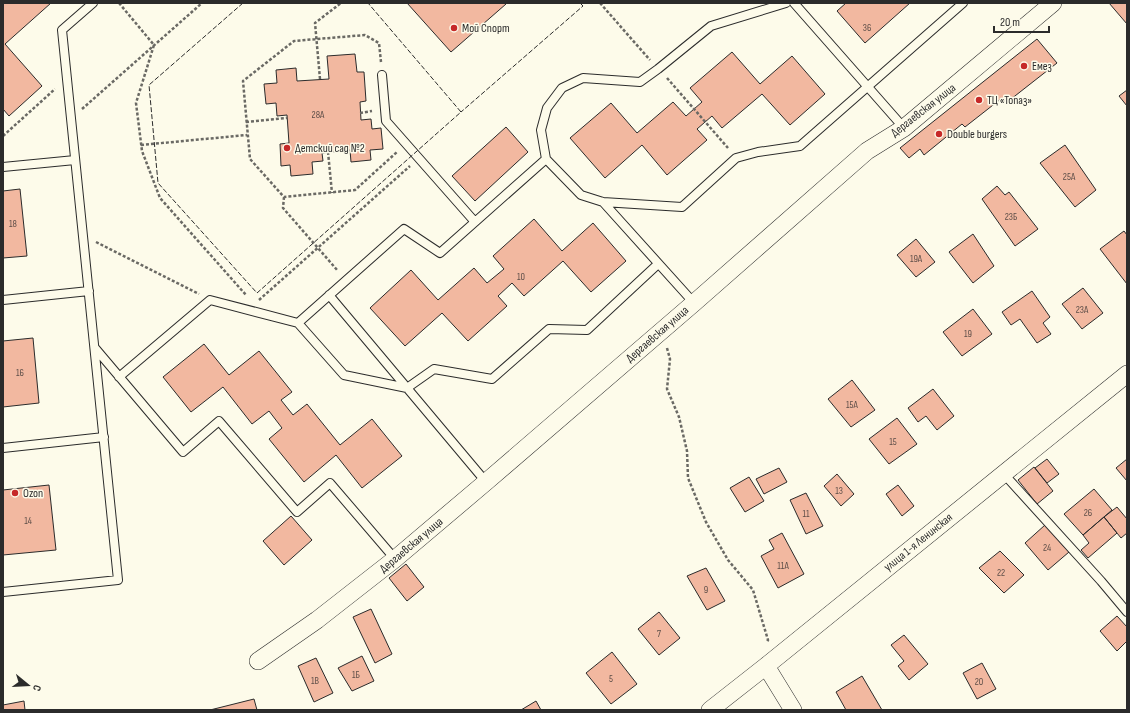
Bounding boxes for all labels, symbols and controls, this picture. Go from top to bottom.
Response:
scale bar [994,8,1049,34]
text: 20 m [1000,15,1020,30]
place label: Мой Спорт [462,21,510,36]
house number: 36 [863,22,871,34]
marker: Мой Спорт [449,23,459,33]
place label: Емез [1032,59,1052,74]
marker: Емез [1019,61,1029,71]
street label: Дергаевская улица [888,80,959,140]
place label: ТЦ «Топаз» [987,93,1032,108]
marker: ТЦ «Топаз» [974,95,984,105]
house number: 28А [312,109,325,121]
place label: Double burgers [947,127,1007,142]
marker: Double burgers [934,129,944,139]
place label: Детский сад №2 [295,141,365,156]
marker: Детский сад №2 [282,143,292,153]
house number: 25А [1063,171,1076,183]
house number: 23Б [1005,211,1018,223]
house number: 18 [9,218,17,230]
house number: 19А [910,253,923,265]
house number: 10 [517,271,525,283]
street label: Дергаевская улица [623,303,692,366]
house number: 23А [1076,304,1089,316]
house number: 19 [964,328,972,340]
house number: 16 [16,367,24,379]
house number: 15А [846,399,859,411]
house number: 15 [889,436,897,448]
house number: 13 [835,485,843,497]
place label: Ozon [23,486,43,501]
marker: Ozon [10,488,20,498]
house number: 26 [1084,507,1092,519]
house number: 11 [803,508,810,520]
street label: улица 1-я Ленинская [881,510,956,575]
street label: Дергаевская улица [376,514,446,576]
house number: 14 [24,515,32,527]
house number: 24 [1043,542,1051,554]
house number: 11А [777,560,789,572]
house number: 22 [997,567,1005,579]
house number: 9 [704,584,708,596]
house number: 7 [657,628,661,640]
north arrow [8,665,48,705]
house number: 1Б [352,669,361,681]
house number: 5 [609,673,613,685]
house number: 1В [311,675,320,687]
house number: 20 [975,676,983,688]
text: С [30,683,44,693]

